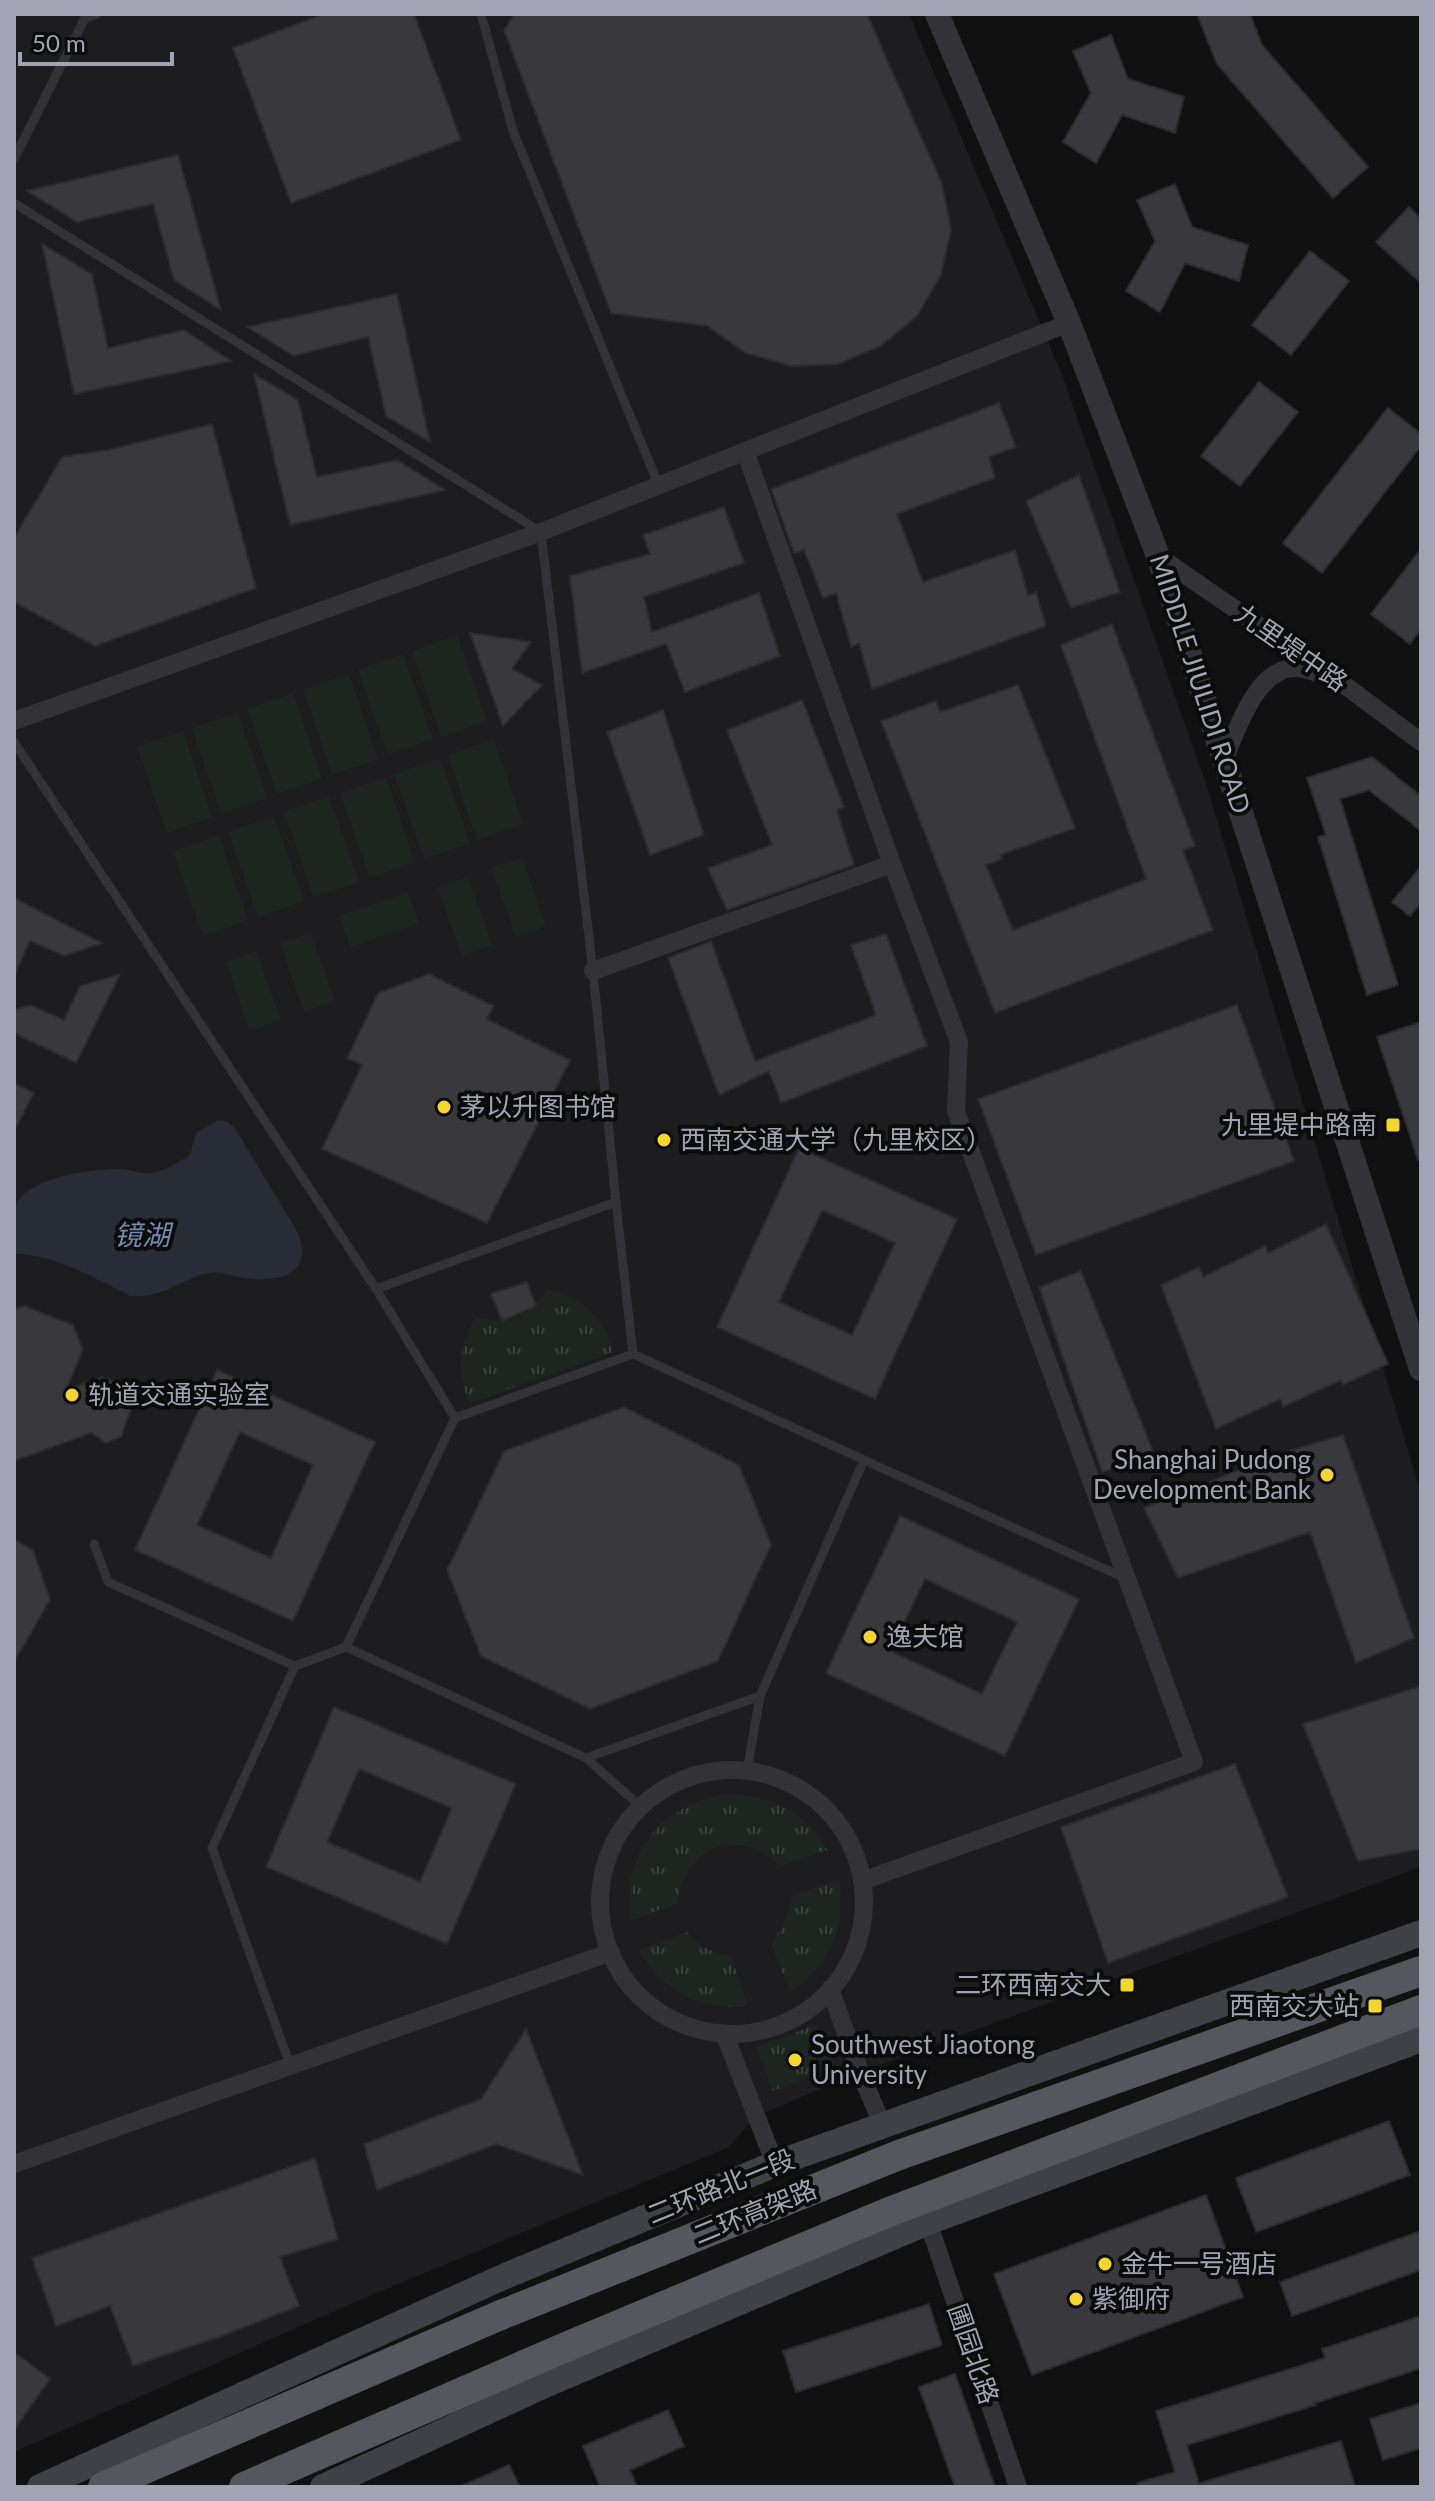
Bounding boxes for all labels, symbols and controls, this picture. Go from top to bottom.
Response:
scale bar [20,16,172,66]
text: 50 m [32,28,86,57]
street label: MIDDLE JIULIDI ROAD [1144,550,1258,817]
street label: 九里堤中路 [1229,597,1354,698]
place label: 茅以升图书馆 [460,1090,616,1122]
marker: 茅以升图书馆 [435,1098,453,1116]
place label: 九里堤中路南 [1221,1108,1377,1140]
marker: 九里堤中路南 [1384,1116,1402,1134]
place label: 西南交通大学（九里校区） [680,1123,992,1155]
marker: 西南交通大学（九里校区） [655,1131,673,1149]
water label: 镜湖 [114,1217,174,1251]
place label: 轨道交通实验室 [88,1378,270,1410]
marker: 轨道交通实验室 [63,1386,81,1404]
place label: Shanghai Pudong Development Bank [1093,1443,1312,1505]
marker: Shanghai Pudong Development Bank [1318,1466,1336,1484]
place label: 逸夫馆 [886,1620,964,1652]
marker: 逸夫馆 [861,1628,879,1646]
place label: 二环西南交大 [955,1968,1111,2000]
marker: 二环西南交大 [1118,1976,1136,1994]
place label: 西南交大站 [1229,1989,1359,2021]
marker: 西南交大站 [1366,1997,1384,2015]
place label: Southwest Jiaotong University [811,2028,1035,2090]
marker: Southwest Jiaotong University [786,2051,804,2069]
street label: 二环路北一段 [642,2142,799,2230]
street label: 二环高架路 [688,2172,821,2250]
place label: 金牛一号酒店 [1121,2247,1277,2279]
marker: 金牛一号酒店 [1096,2255,1114,2273]
place label: 紫御府 [1092,2282,1170,2314]
marker: 紫御府 [1067,2290,1085,2308]
street label: 圃园北路 [942,2299,1006,2408]

